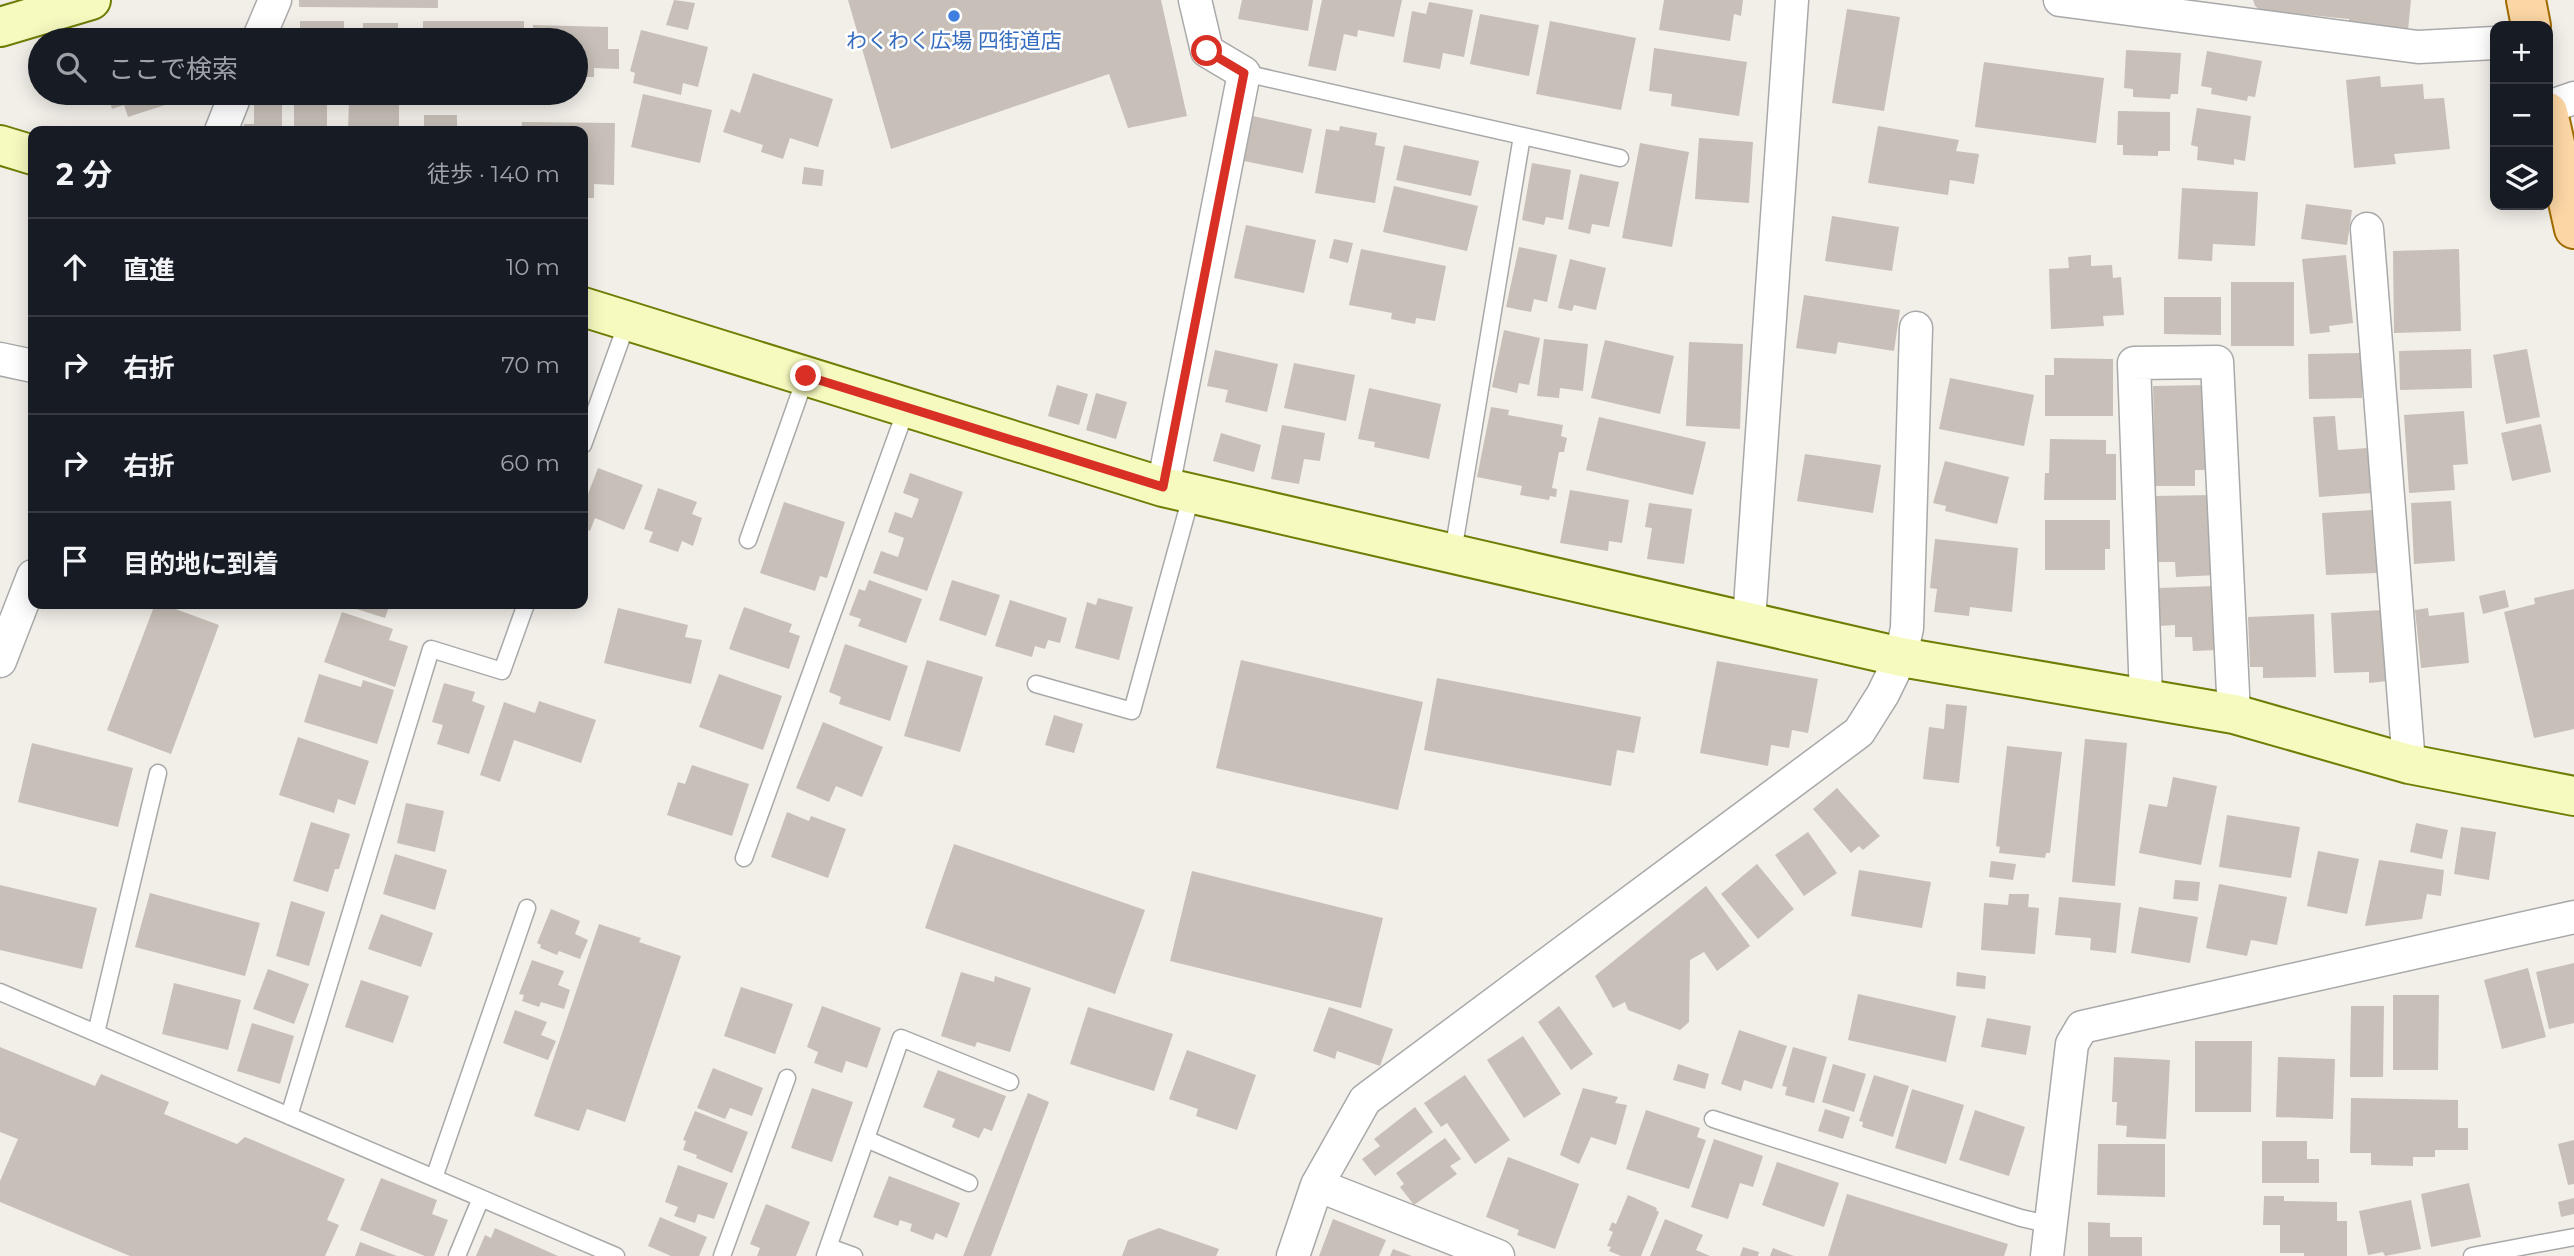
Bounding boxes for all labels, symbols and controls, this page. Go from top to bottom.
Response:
marker: わくわく広場 四街道店 [946,8,962,24]
map controls [2490,21,2553,210]
button: + [2490,21,2553,84]
search box [28,28,588,105]
place label: わくわく広場 四街道店 [846,28,1062,53]
route start [1191,35,1222,66]
icon: search [52,48,90,86]
text: ここで検索 [108,53,238,85]
button: − [2490,84,2553,147]
button: layers [2490,147,2553,210]
text: 2 分 [56,156,112,193]
text: 徒歩 · 140 m [427,160,560,188]
icon: ahead [56,248,94,286]
text: 10 m [506,253,560,281]
text: 直進 [123,254,175,286]
icon: right [56,346,94,384]
text: 70 m [501,351,560,379]
text: 右折 [123,352,175,384]
route end [790,360,821,391]
icon: right [56,444,94,482]
text: 60 m [500,449,560,477]
text: 右折 [123,450,175,482]
icon: arrive [56,542,94,580]
text: 目的地に到着 [123,548,279,580]

